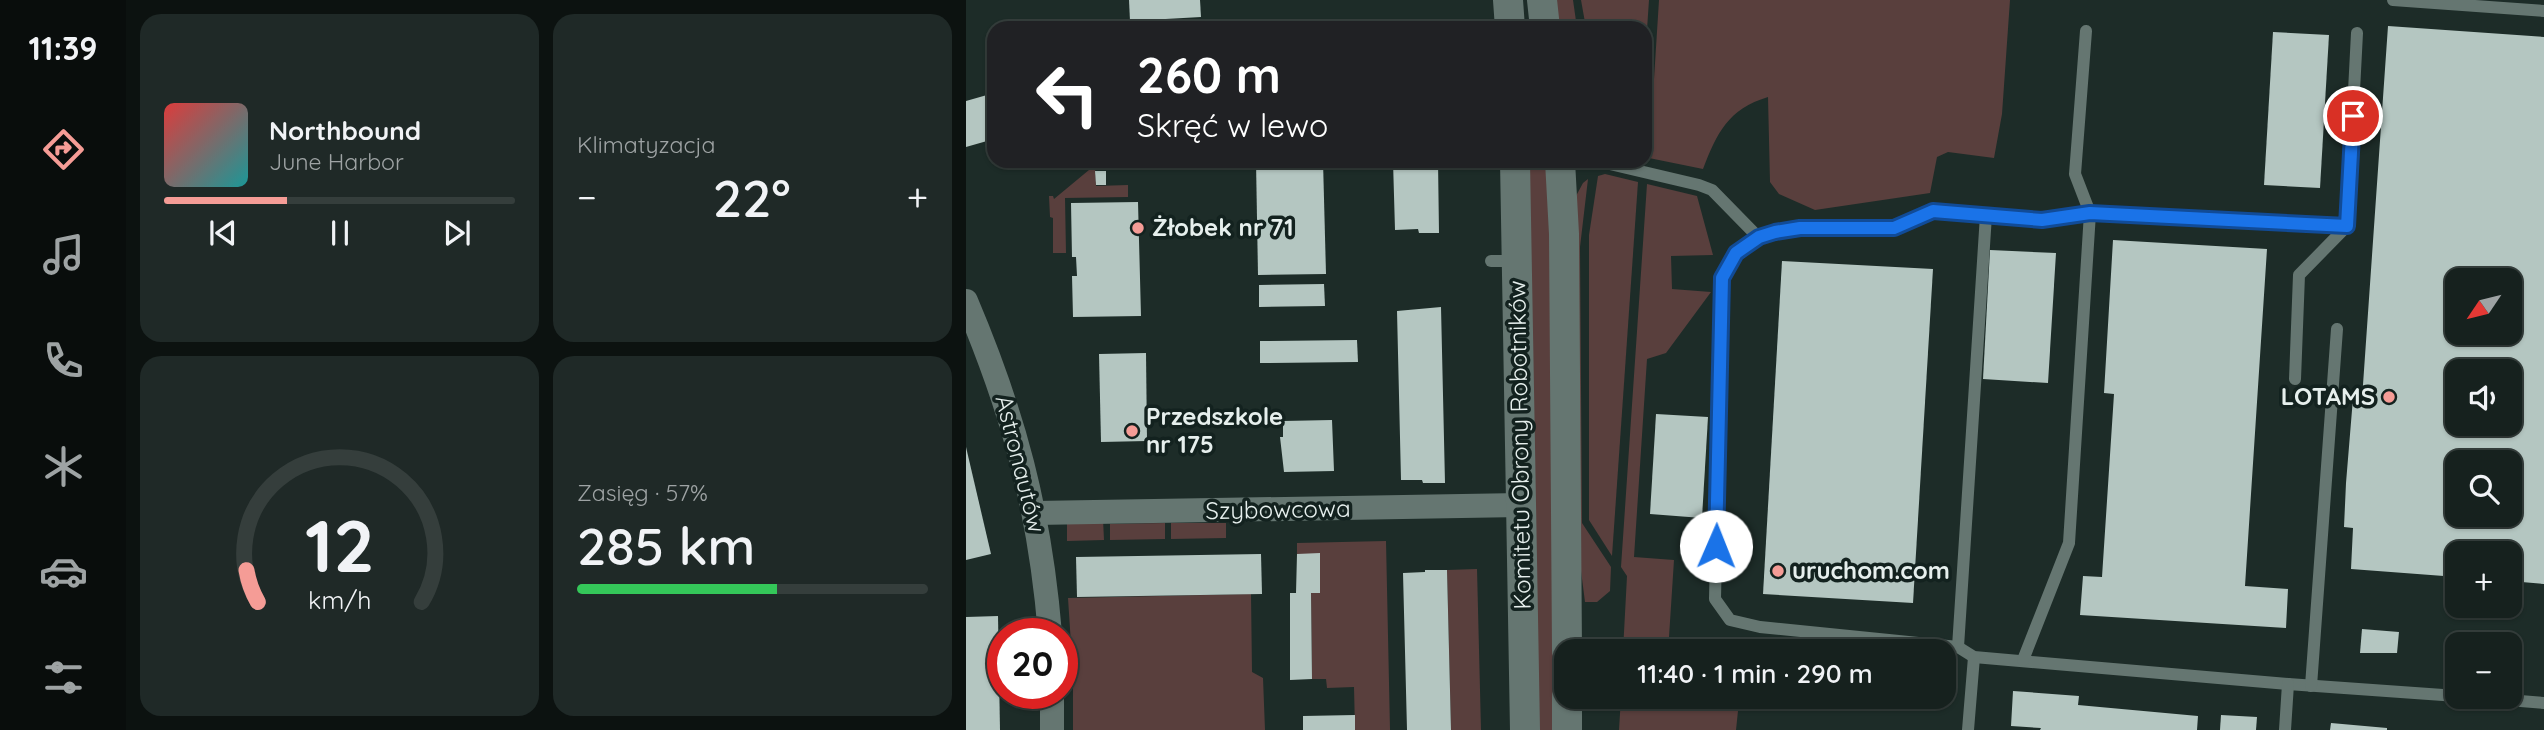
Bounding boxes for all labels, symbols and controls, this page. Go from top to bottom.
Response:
text: 11:39 [29,28,98,68]
text: 260 m [1137,44,1281,105]
icon: left [1022,49,1113,140]
pin [2323,86,2383,146]
icon: arrive [2334,97,2372,135]
text: Skręć w lewo [1137,105,1328,145]
text: Northbound [269,114,421,147]
icon: directions [39,125,88,174]
text: Klimatyzacja [577,130,716,159]
text: June Harbor [269,147,404,176]
text: 22° [713,165,791,230]
text: − [577,173,597,221]
text: + [907,173,928,221]
place label: Żłobek nr 71 [1152,212,1294,242]
icon: previous [204,214,242,252]
icon: pause [321,214,359,252]
icon: next [438,214,476,252]
marker: Żłobek nr 71 [1130,220,1146,236]
icon: music [39,230,88,279]
north arrow [2445,268,2522,345]
map controls [2445,268,2522,709]
street label: Komitetu Obrony Robotników [1501,280,1537,610]
icon: phone [39,336,88,385]
button: sound [2445,359,2522,436]
place label: LOTAMS [2281,381,2375,411]
marker: LOTAMS [2381,389,2397,405]
street label: Astronautów [989,392,1053,536]
place label: Przedszkole nr 175 [1146,401,1283,459]
marker: Przedszkole nr 175 [1124,423,1140,439]
icon: climate [39,442,88,491]
button: search [2445,450,2522,527]
text: Zasięg · 57% [577,478,708,507]
street label: Szybowcowa [1205,493,1351,525]
text: 12 [305,499,374,590]
position arrow [1679,509,1753,583]
text: 285 km [577,513,755,578]
button: + [2445,541,2522,618]
icon: car [39,547,88,596]
place label: uruchom.com [1792,555,1950,585]
marker: uruchom.com [1770,563,1786,579]
text: km/h [308,584,371,615]
speed limit sign: 20 [987,618,1078,709]
button: − [2445,632,2522,709]
icon: filters [39,653,88,702]
text: 11:40 · 1 min · 290 m [1637,657,1873,690]

